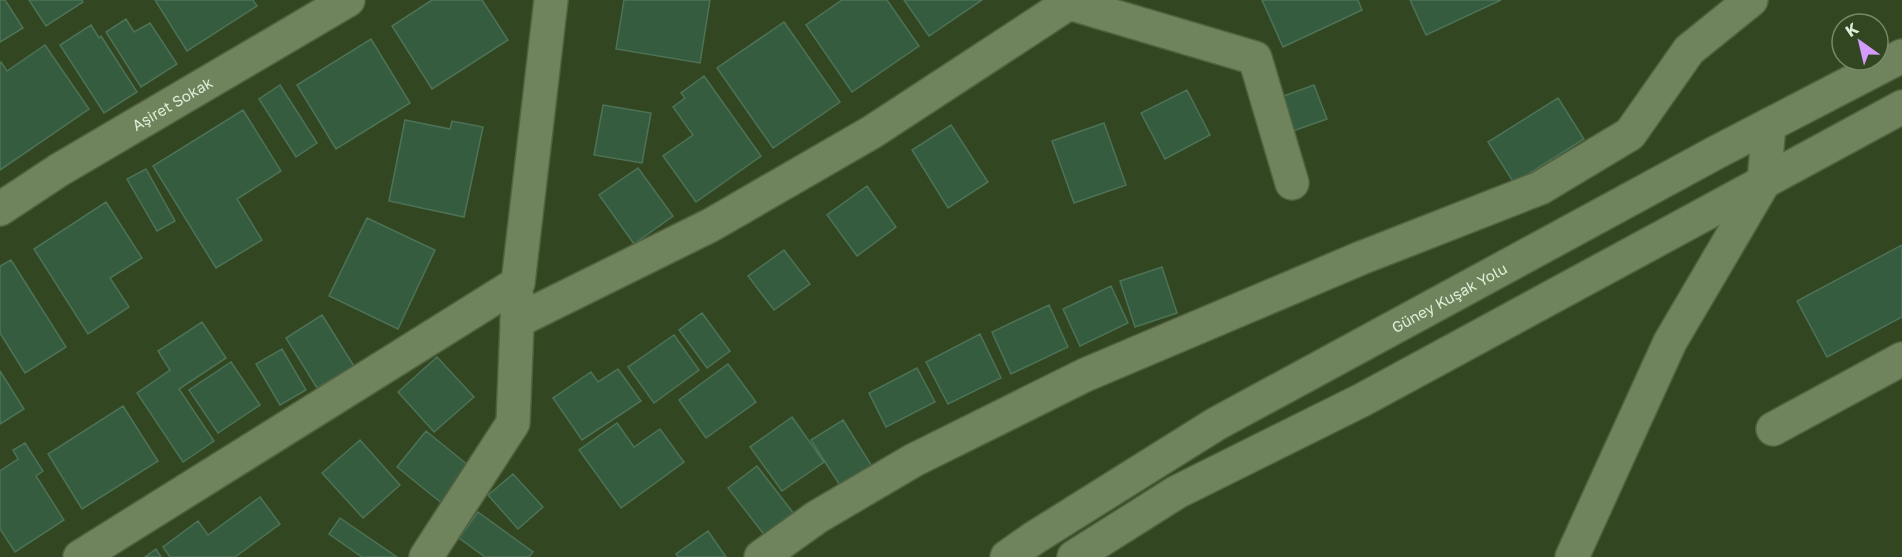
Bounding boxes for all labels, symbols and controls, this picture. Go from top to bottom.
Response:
north arrow [1830,12,1890,72]
text: K [1841,18,1862,41]
street label: Aşiret Sokak [129,73,216,134]
street label: Güney Kuşak Yolu [1388,259,1510,336]

